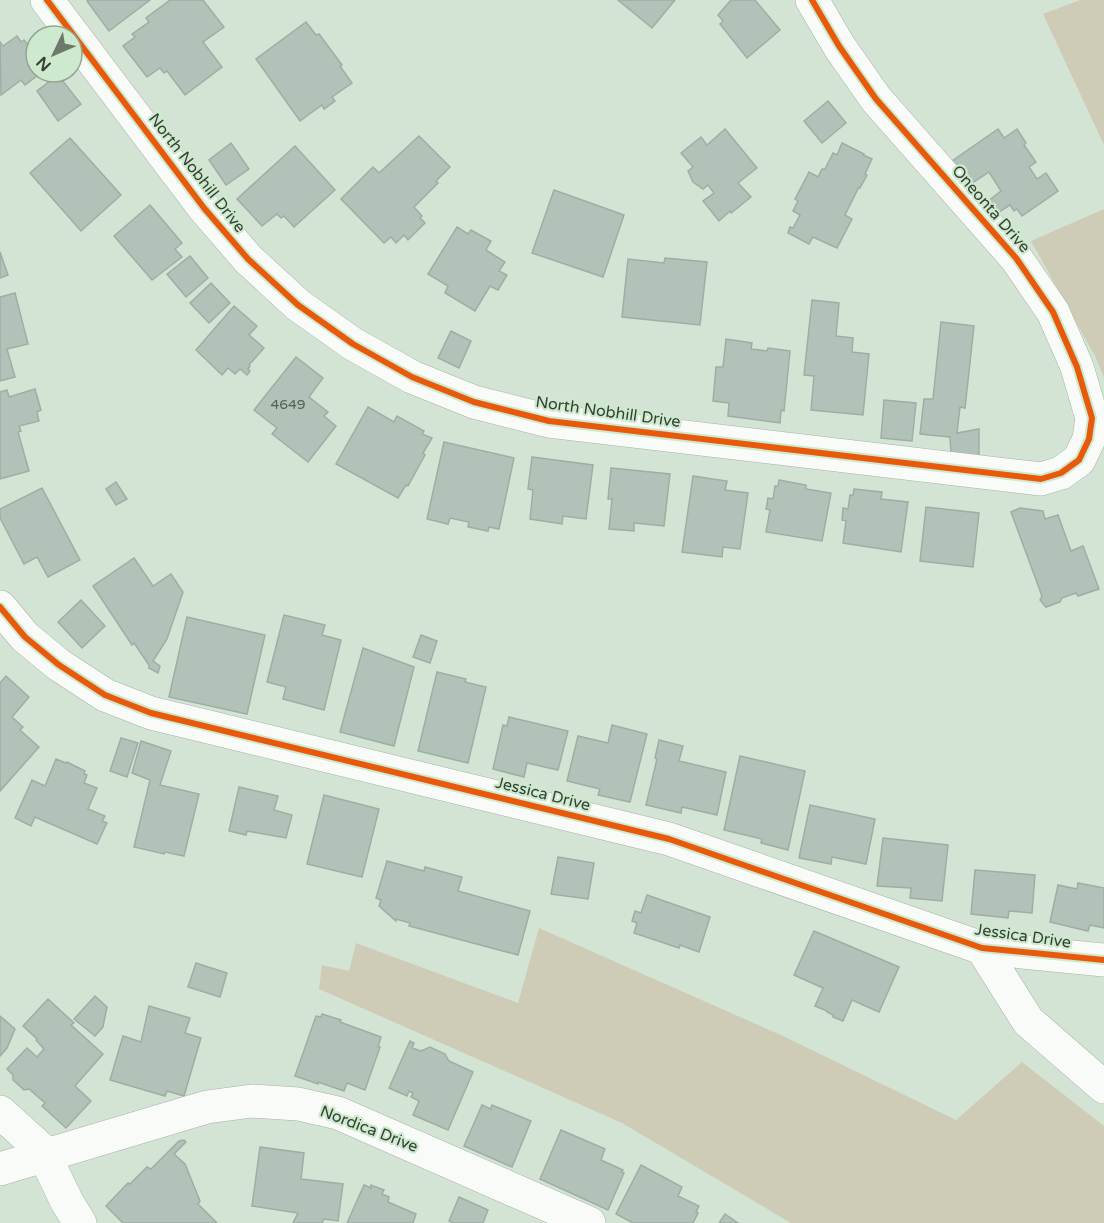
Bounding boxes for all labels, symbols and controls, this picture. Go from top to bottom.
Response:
north arrow [24,24,84,84]
text: N [32,52,56,75]
street label: North Nobhill Drive [144,109,250,237]
street label: Oneonta Drive [947,161,1035,257]
street label: North Nobhill Drive [534,392,682,432]
house number: 4649 [270,396,306,413]
street label: Jessica Drive [494,773,592,815]
street label: Jessica Drive [974,919,1072,953]
street label: Nordica Drive [317,1101,421,1157]

